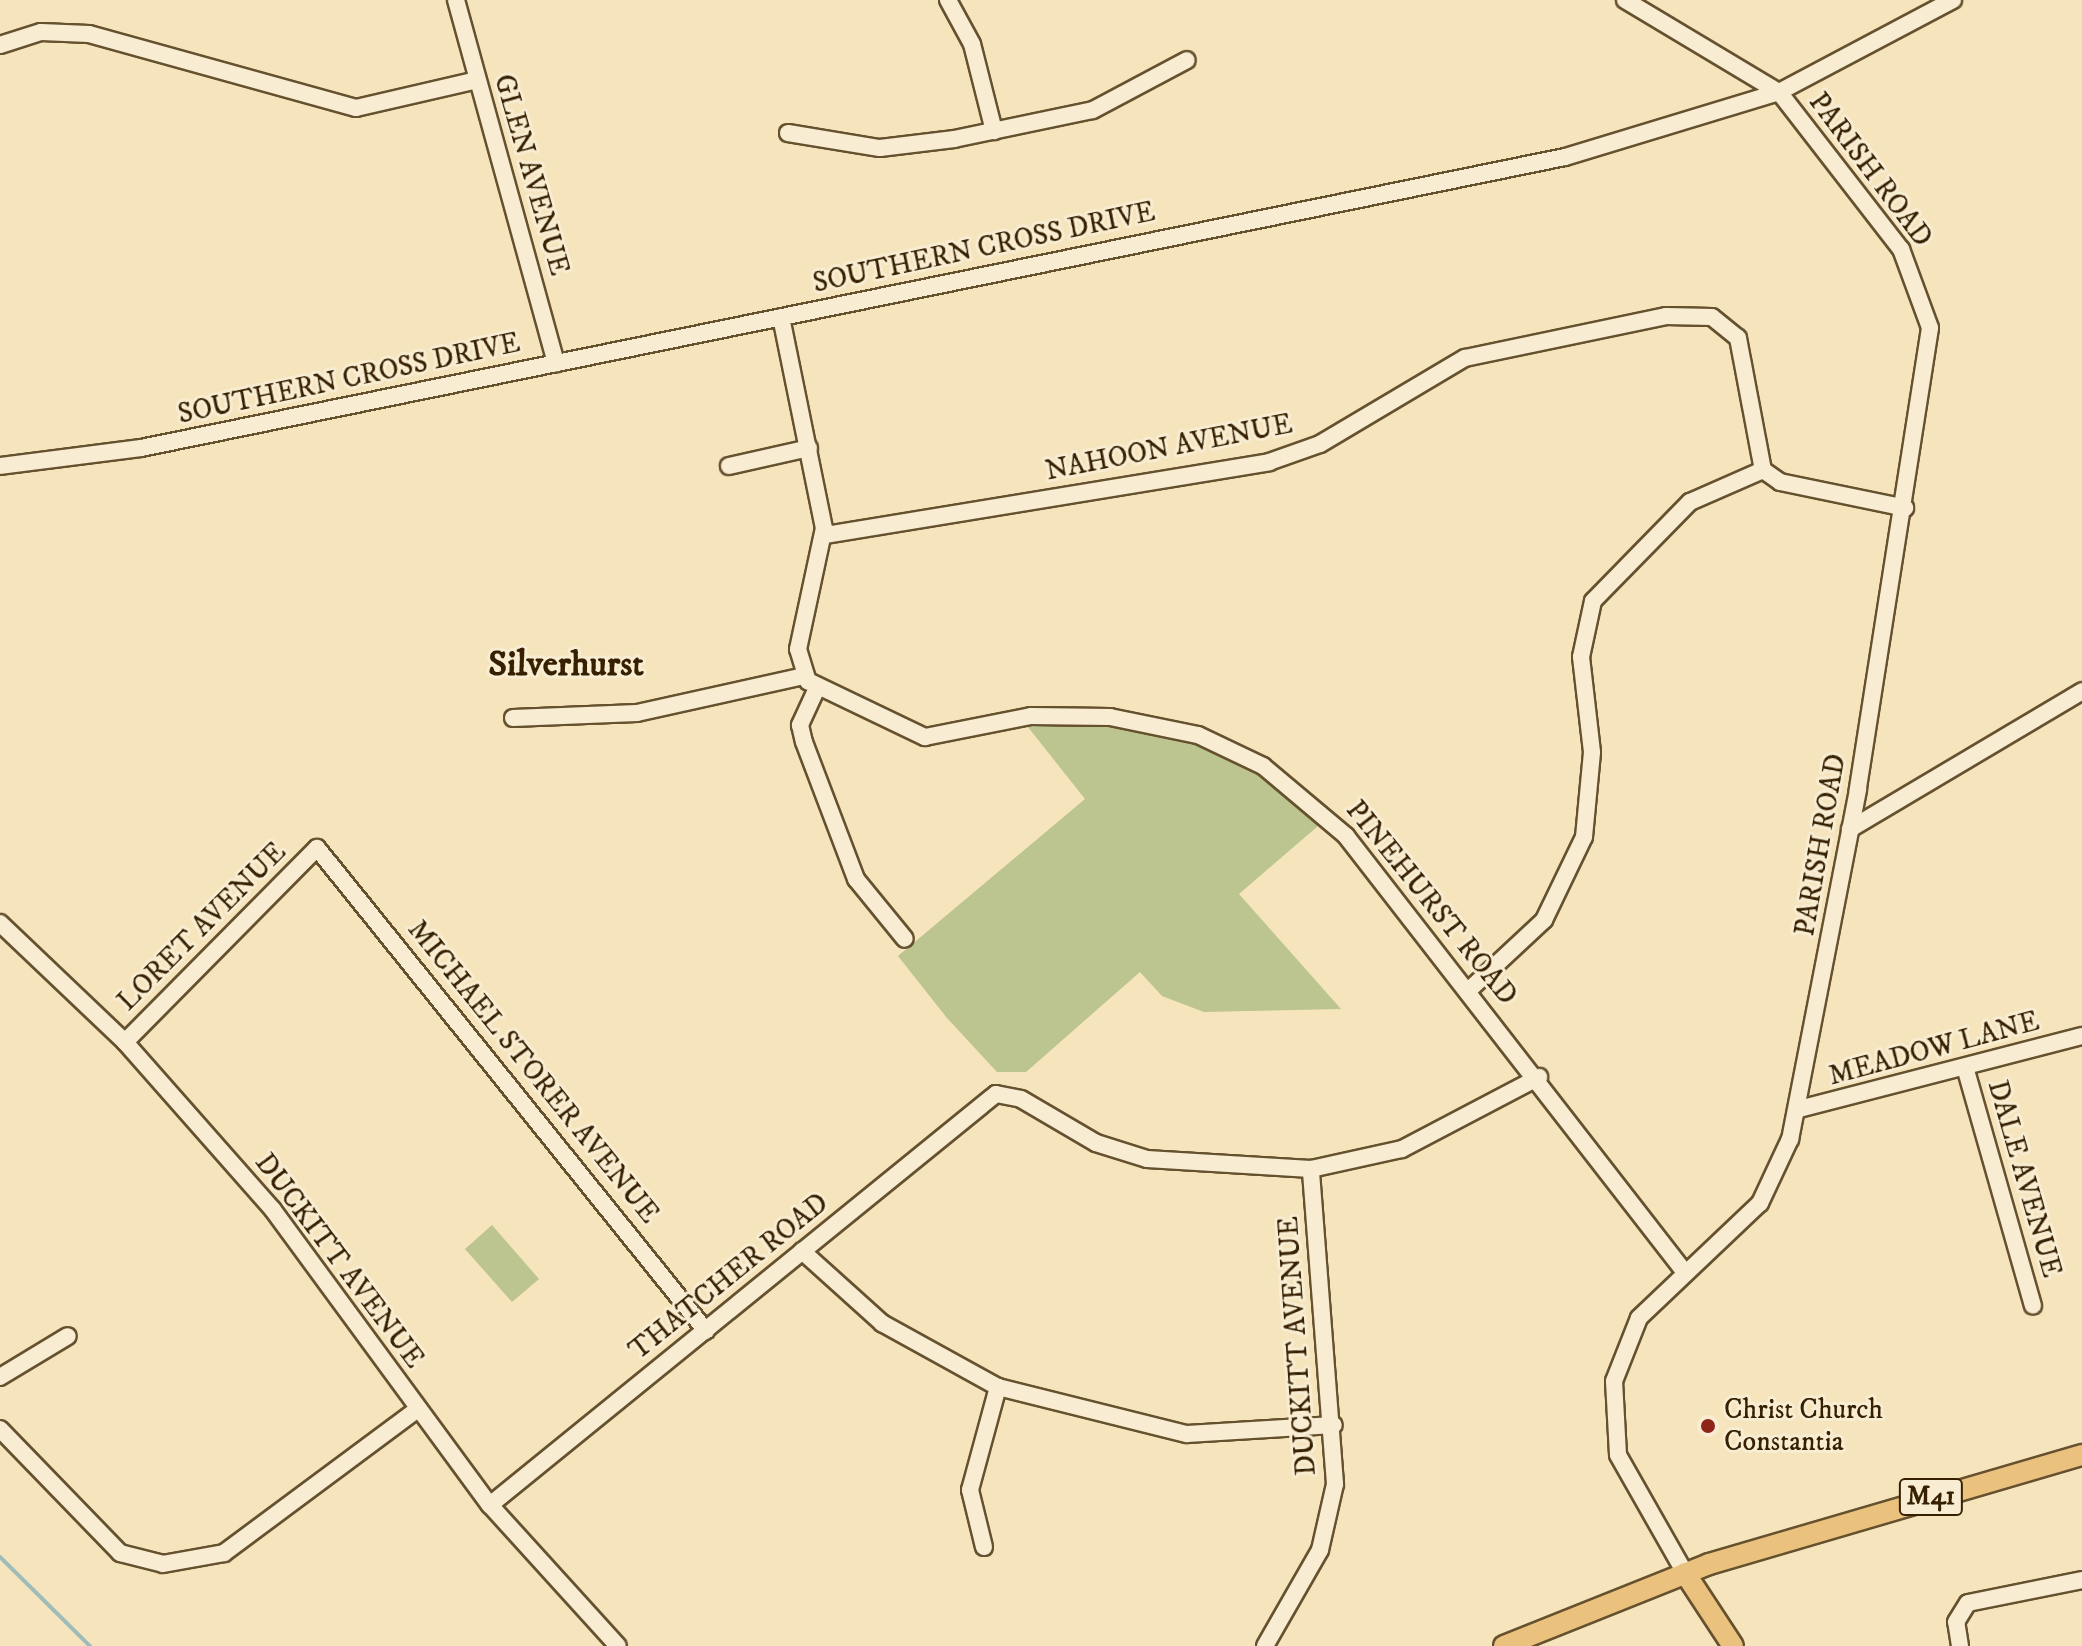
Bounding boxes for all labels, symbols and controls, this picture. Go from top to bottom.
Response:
street label: GLEN AVENUE [486,71,576,279]
street label: PARISH ROAD [1801,86,1939,254]
street label: SOUTHERN CROSS DRIVE [810,195,1158,301]
street label: SOUTHERN CROSS DRIVE [175,326,523,432]
street label: NAHOON AVENUE [1043,408,1295,488]
district label: Silverhurst [488,643,644,687]
street label: PARISH ROAD [1788,751,1854,939]
street label: PINEHURST ROAD [1338,794,1524,1012]
street label: LORET AVENUE [111,836,293,1018]
street label: MICHAEL STORER AVENUE [400,914,666,1230]
street label: MEADOW LANE [1825,1005,2043,1093]
street label: DALE AVENUE [1980,1077,2068,1281]
street label: DUCKITT AVENUE [247,1147,431,1375]
street label: THATCHER ROAD [623,1186,835,1368]
street label: DUCKITT AVENUE [1272,1215,1324,1477]
place label: Christ Church Constantia [1724,1393,1883,1459]
marker: Christ Church Constantia [1699,1417,1717,1435]
road number: M41 [1897,1475,1965,1519]

